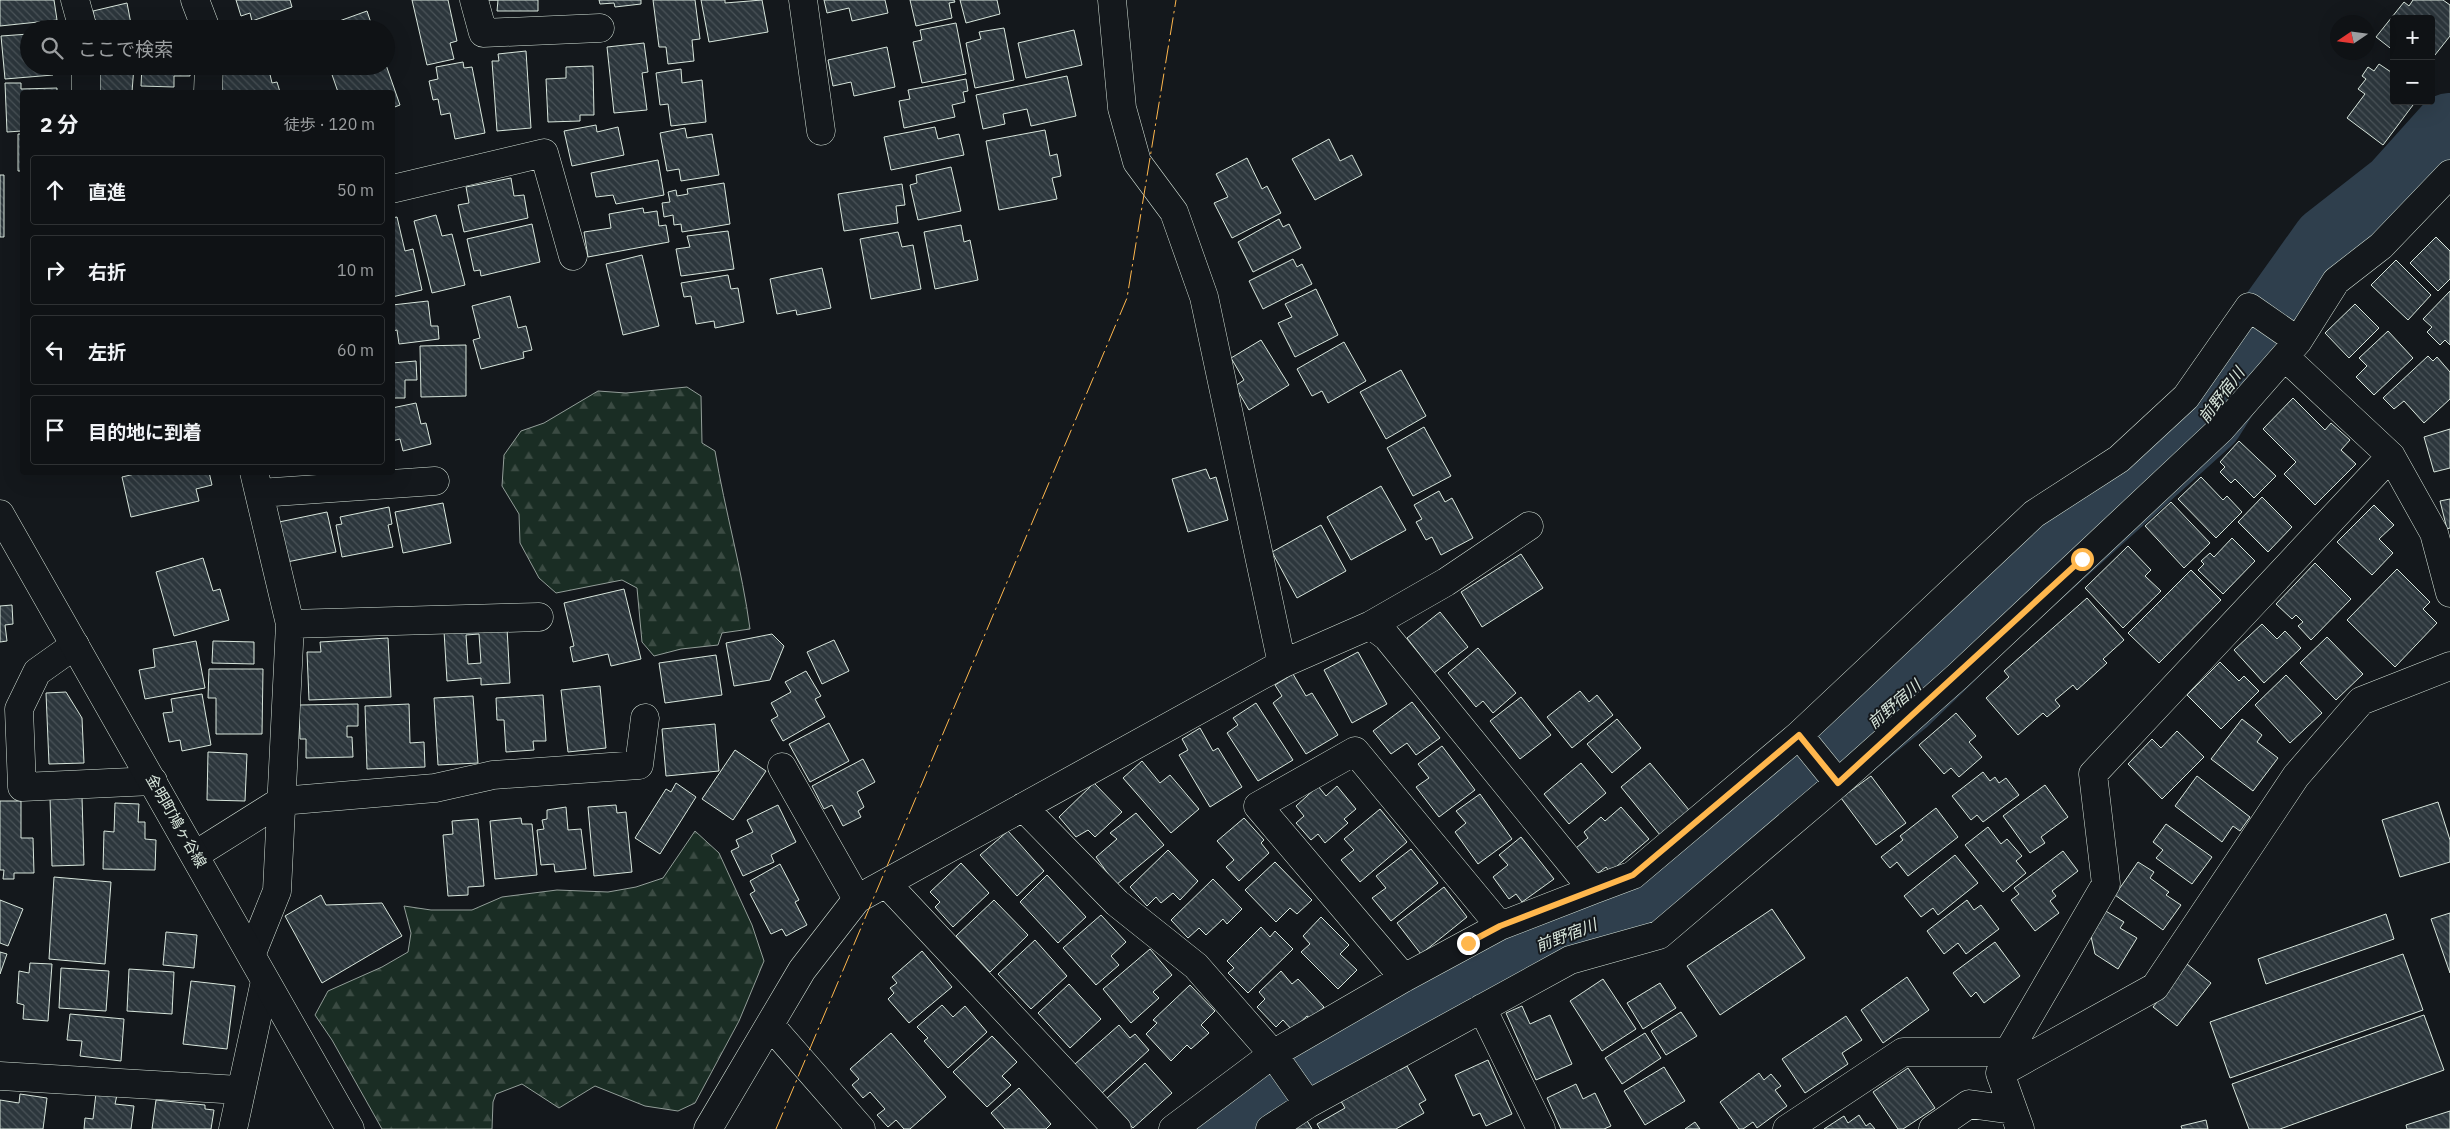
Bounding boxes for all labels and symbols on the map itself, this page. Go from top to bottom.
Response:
north arrow [2330,15,2375,60]
water label: 前野宿川 [2194,362,2249,427]
route start [2071,548,2094,571]
water label: 前野宿川 [1863,674,1926,733]
street label: 金明町鳩ヶ谷線 [142,771,211,871]
water label: 前野宿川 [1533,913,1601,956]
route end [1457,932,1480,955]

